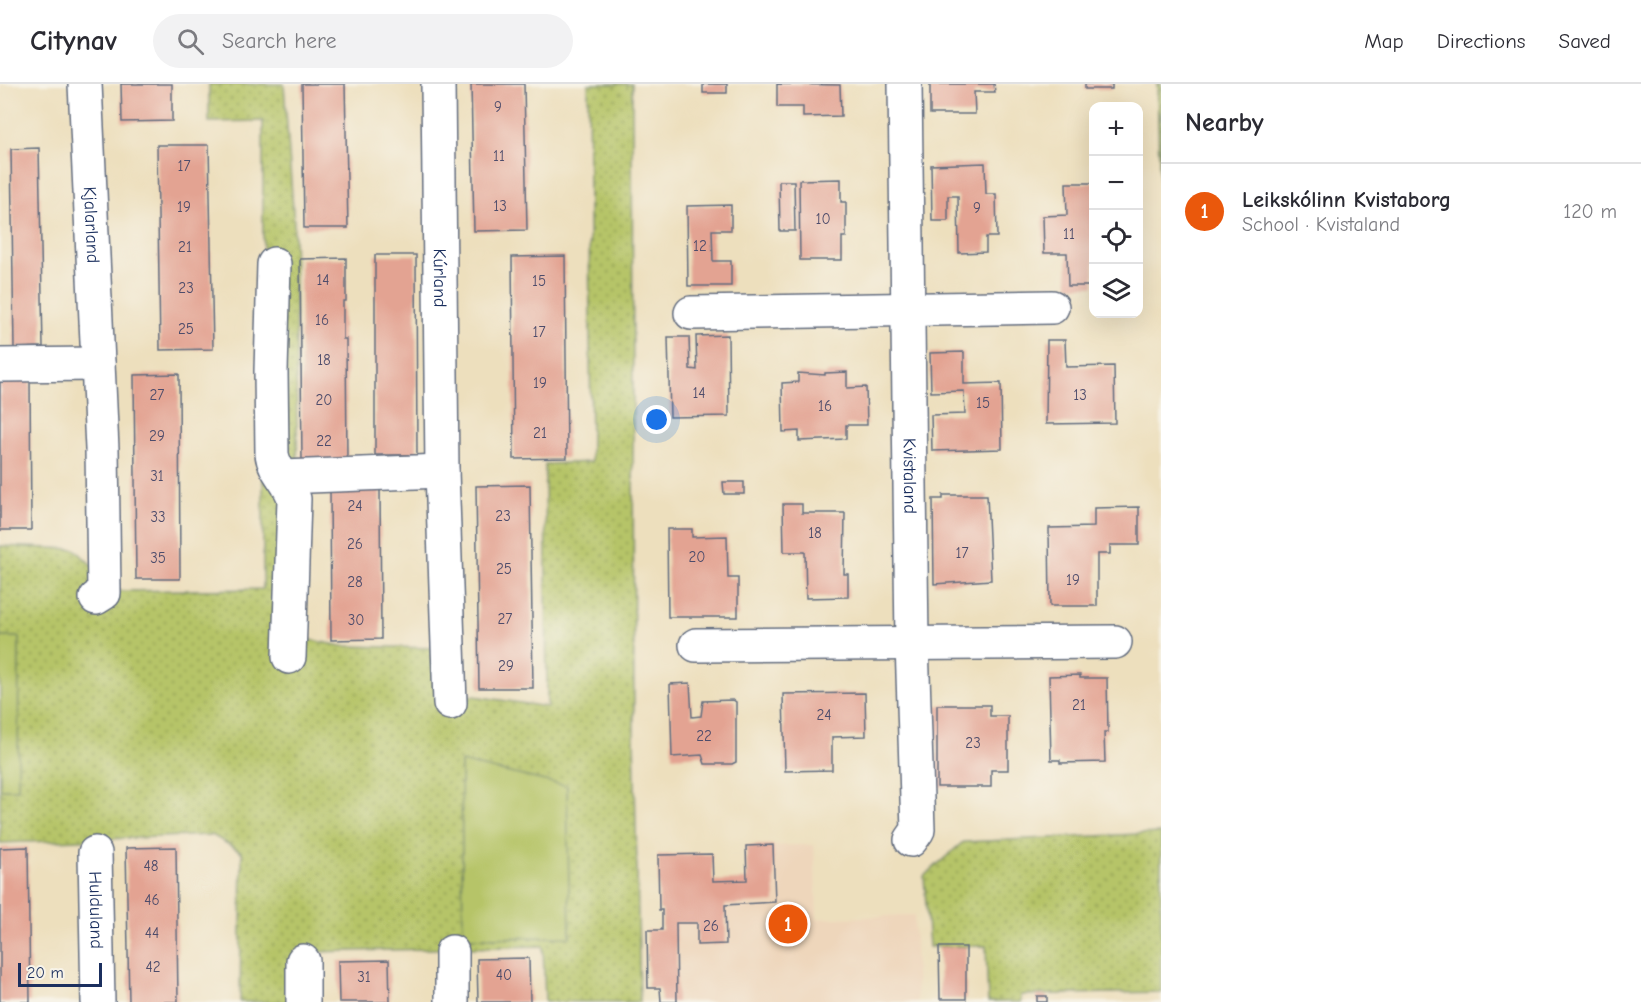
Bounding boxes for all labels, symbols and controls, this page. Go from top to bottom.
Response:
search box [153,14,573,68]
text: Citynav [30,25,117,57]
icon: search [174,25,207,58]
text: Search here [222,28,336,54]
text: Map [1364,29,1404,53]
text: Directions [1437,29,1526,53]
text: Saved [1559,29,1611,53]
house number: 9 [494,98,502,116]
map controls [1089,102,1143,318]
button: + [1089,102,1143,156]
text: Nearby [1185,108,1264,138]
house number: 11 [493,147,505,165]
button: − [1089,156,1143,210]
house number: 17 [177,157,191,175]
street label: Kjalarland [79,186,104,264]
text: Leikskólinn Kvistaborg [1242,187,1451,213]
house number: 13 [493,197,507,215]
house number: 19 [177,198,191,216]
house number: 9 [973,199,981,217]
text: 1 [1201,200,1208,223]
text: 120 m [1563,200,1617,223]
house number: 10 [815,210,831,228]
button: locate [1089,210,1143,264]
text: School · Kvistaland [1242,213,1400,236]
house number: 11 [1063,225,1075,243]
house number: 12 [693,237,707,255]
house number: 21 [178,238,192,256]
street label: Kúrland [429,248,451,308]
button: layers [1089,264,1143,318]
house number: 14 [316,271,330,289]
house number: 15 [532,272,546,290]
house number: 23 [178,279,194,297]
house number: 16 [315,311,329,329]
house number: 25 [178,320,194,338]
house number: 17 [532,323,546,341]
house number: 18 [317,351,331,369]
house number: 19 [533,374,547,392]
house number: 14 [692,384,706,402]
house number: 27 [150,386,164,404]
house number: 13 [1073,386,1087,404]
house number: 20 [316,391,332,409]
house number: 15 [976,394,990,412]
house number: 16 [818,397,832,415]
your location [642,405,671,434]
house number: 21 [533,424,547,442]
house number: 29 [149,427,165,445]
house number: 22 [316,432,332,450]
street label: Kvistaland [899,438,921,514]
house number: 31 [150,467,164,485]
house number: 24 [347,497,363,515]
house number: 23 [495,507,511,525]
house number: 33 [150,508,166,526]
house number: 18 [808,524,822,542]
house number: 26 [347,535,363,553]
house number: 17 [955,544,969,562]
house number: 20 [689,548,705,566]
house number: 35 [150,549,166,567]
house number: 25 [496,560,512,578]
house number: 19 [1066,571,1080,589]
house number: 28 [347,573,363,591]
house number: 27 [498,610,512,628]
house number: 30 [348,611,364,629]
house number: 29 [498,657,514,675]
house number: 21 [1072,696,1086,714]
house number: 24 [816,706,832,724]
house number: 22 [696,727,712,745]
house number: 23 [965,734,981,752]
house number: 48 [144,857,159,875]
street label: Hulduland [85,871,107,949]
house number: 46 [144,891,160,909]
pin: 1 [768,902,808,946]
house number: 26 [703,917,719,935]
house number: 44 [145,924,159,942]
house number: 42 [145,958,161,976]
scale bar [18,960,102,988]
text: 20 m [27,964,64,982]
house number: 40 [496,966,512,984]
house number: 31 [357,968,371,986]

